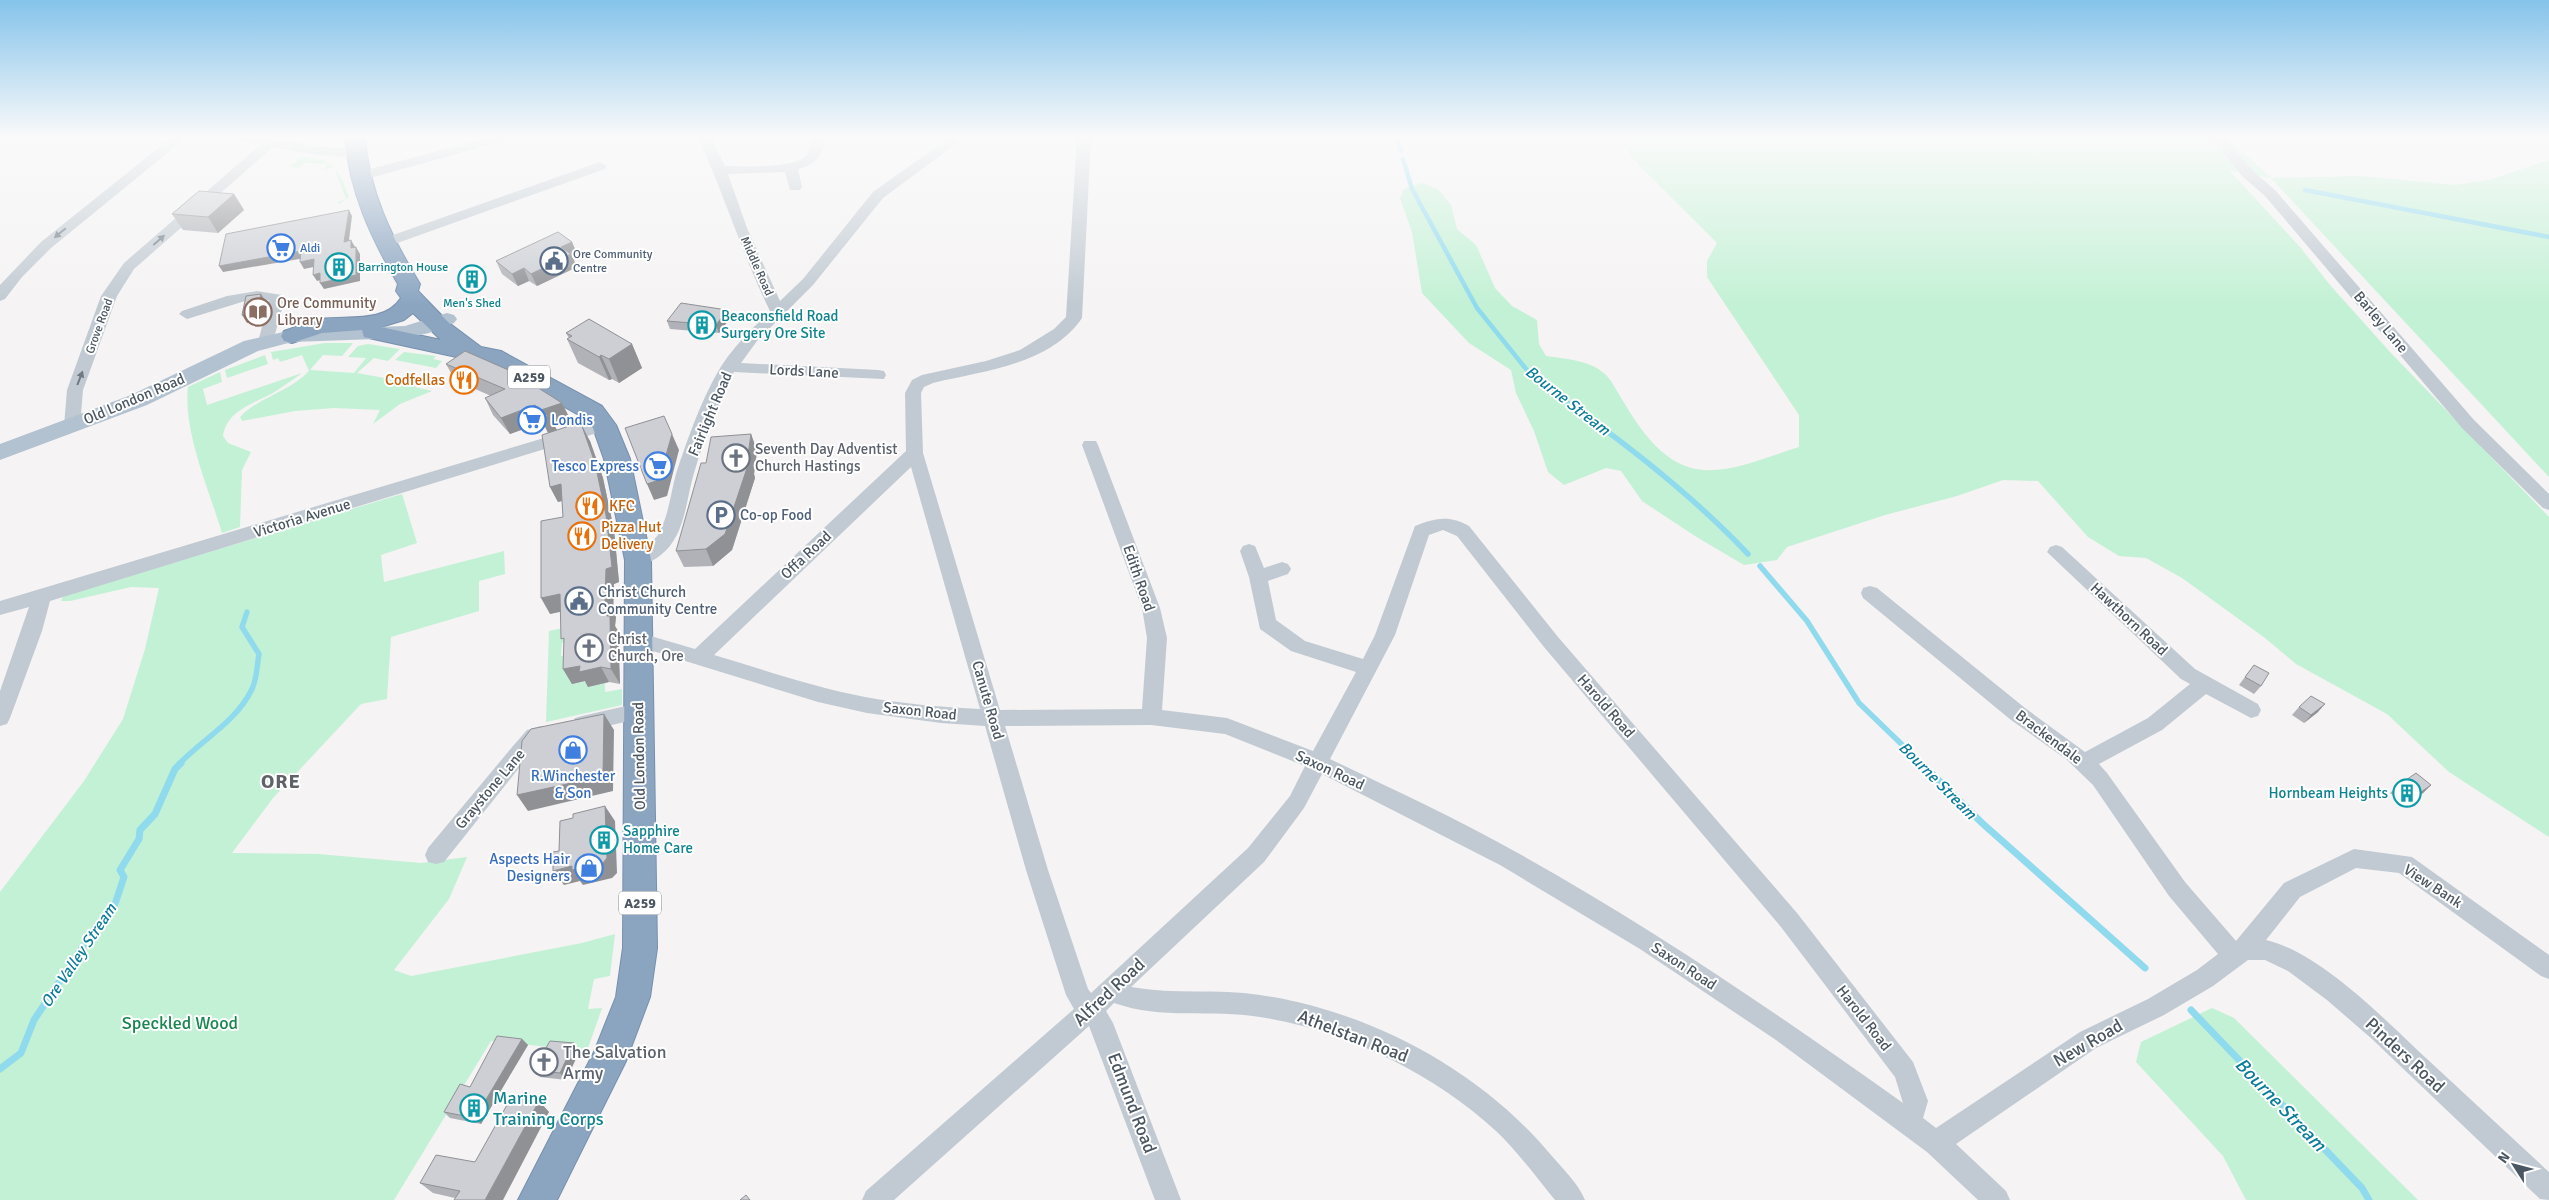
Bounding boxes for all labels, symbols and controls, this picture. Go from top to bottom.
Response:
one-way arrow [54,227,67,238]
supermarket icon: Aldi [266,233,296,263]
street label: Middle Road [737,234,776,298]
one-way arrow [152,235,165,246]
place label: Aldi [300,241,320,256]
public building icon: Ore Community Centre [539,246,569,276]
place label: Ore Community Centre [573,247,653,276]
building icon: Barrington House [324,252,354,282]
place label: Barrington House [358,260,448,275]
building icon: Men's Shed [457,264,487,294]
street label: Barley Lane [2350,287,2412,357]
place label: Ore Community Library [277,294,376,329]
place label: Men's Shed [443,296,501,311]
street label: Grove Road [83,297,116,356]
library icon: Ore Community Library [243,297,273,327]
place label: Beaconsfield Road Surgery Ore Site [721,307,839,342]
building icon: Beaconsfield Road Surgery Ore Site [687,310,717,340]
street label: Lords Lane [769,360,839,382]
water label: Bourne Stream [1521,362,1615,441]
restaurant icon: Codfellas [449,365,479,395]
road number: A259 [508,366,550,388]
street label: Fairlight Road [684,369,736,459]
one-way arrow [76,370,84,385]
street label: Old London Road [81,370,187,428]
place label: Codfellas [385,371,445,389]
supermarket icon: Londis [517,405,547,435]
place label: Londis [551,411,593,429]
place label: Seventh Day Adventist Church Hastings [755,440,898,475]
church icon: Seventh Day Adventist Church Hastings [721,443,751,473]
supermarket icon: Tesco Express [643,451,673,481]
place label: Tesco Express [552,457,639,475]
restaurant icon: KFC [575,491,605,521]
street label: Victoria Avenue [251,495,353,541]
place label: KFC [609,497,635,515]
parking icon: Co-op Food [706,500,736,530]
place label: Co-op Food [740,506,812,524]
place label: Pizza Hut Delivery [601,518,661,553]
restaurant icon: Pizza Hut Delivery [567,521,597,551]
street label: Offa Road [777,527,835,583]
street label: Edith Road [1119,542,1159,614]
street label: Hawthorn Road [2087,579,2171,659]
place label: Christ Church Community Centre [598,583,717,618]
public building icon: Christ Church Community Centre [564,586,594,616]
place label: Christ Church, Ore [608,630,684,665]
church icon: Christ Church, Ore [574,633,604,663]
street label: Canute Road [968,659,1008,741]
street label: Harold Road [1573,670,1639,742]
street label: Saxon Road [882,698,958,724]
street label: Old London Road [629,702,649,810]
street label: Brackendale [2012,706,2086,768]
shop icon: R.Winchester & Son [558,735,588,765]
water label: Bourne Stream [1894,738,1981,825]
street label: Graystone Lane [451,745,529,833]
street label: Saxon Road [1293,746,1367,794]
place label: R.Winchester & Son [531,767,616,802]
district label: ORE [261,769,301,794]
building icon: Hornbeam Heights [2392,778,2422,808]
place label: Hornbeam Heights [2269,784,2388,802]
place label: Sapphire Home Care [623,822,693,857]
building icon: Sapphire Home Care [589,825,619,855]
place label: Aspects Hair Designers [489,850,570,885]
shop icon: Aspects Hair Designers [574,853,604,883]
street label: View Bank [2400,860,2466,912]
road number: A259 [619,891,661,914]
water label: Ore Valley Stream [37,899,122,1011]
street label: Saxon Road [1648,938,1720,994]
street label: Alfred Road [1069,953,1149,1031]
street label: Harold Road [1833,982,1895,1054]
street label: Athelstan Road [1295,1005,1411,1067]
park label: Speckled Wood [122,1012,238,1034]
street label: Pinders Road [2361,1013,2449,1097]
street label: New Road [2049,1014,2127,1072]
place label: The Salvation Army [563,1041,666,1084]
church icon: The Salvation Army [529,1047,559,1077]
street label: Edmund Road [1103,1050,1161,1156]
water label: Bourne Stream [2230,1053,2332,1157]
place label: Marine Training Corps [493,1087,604,1130]
building icon: Marine Training Corps [459,1093,489,1123]
north arrow [2489,1140,2539,1190]
text: N [2494,1149,2514,1167]

